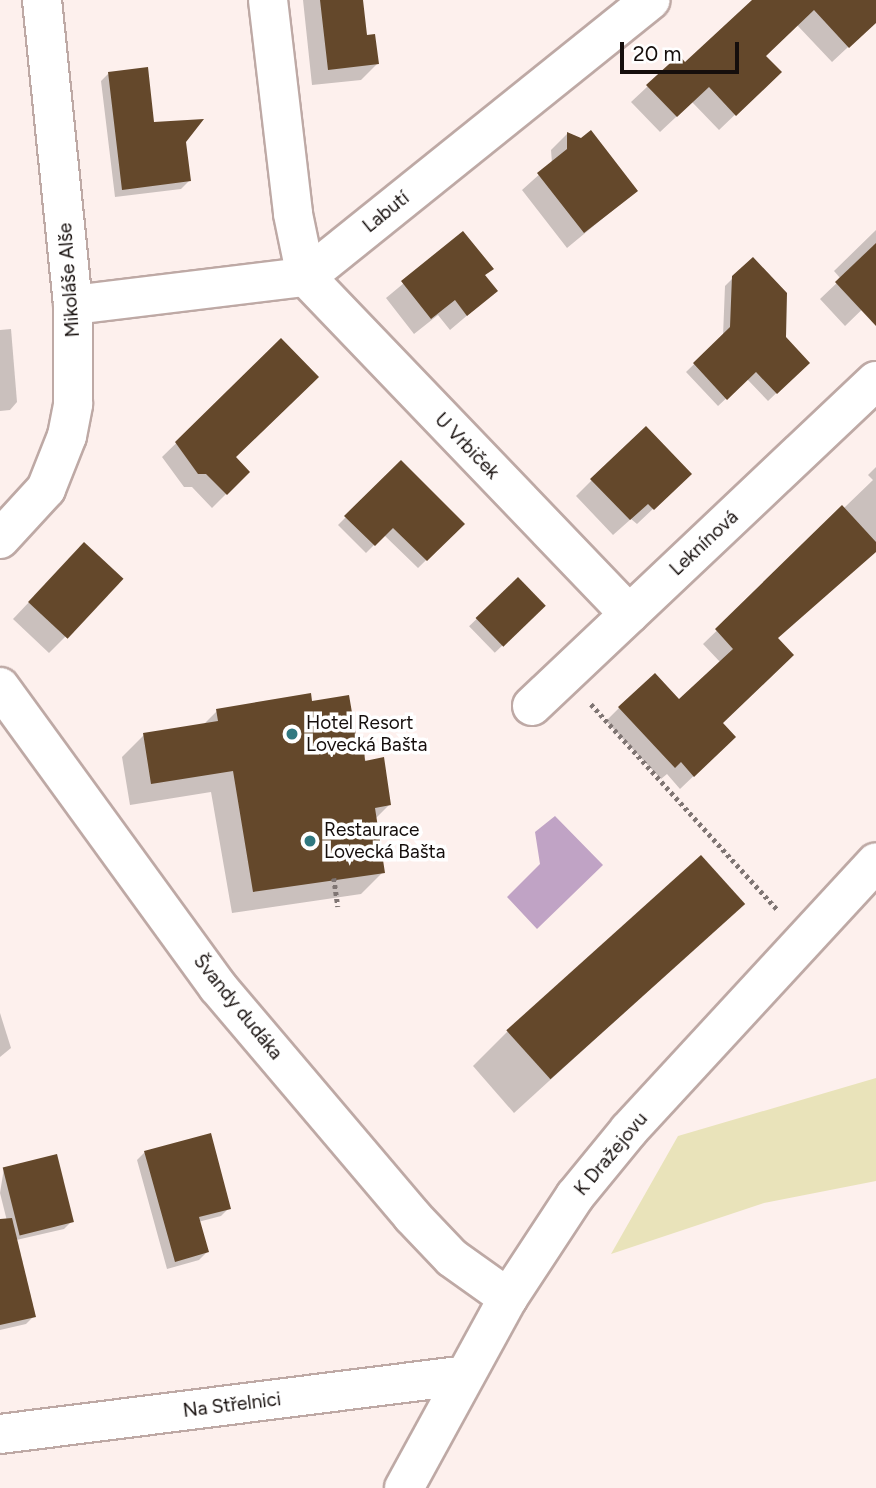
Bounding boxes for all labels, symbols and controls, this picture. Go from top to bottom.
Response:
scale bar [624,28,743,72]
text: 20 m [633,41,681,66]
street label: Labutí [358,186,414,238]
street label: Mikoláše Alše [54,222,84,338]
street label: U Vrbiček [430,408,504,484]
street label: Leknínová [665,506,743,580]
place label: Hotel Resort Lovecká Bašta [306,712,427,756]
marker: Hotel Resort Lovecká Bašta [284,726,300,742]
place label: Restaurace Lovecká Bašta [324,819,445,863]
marker: Restaurace Lovecká Bašta [302,833,318,849]
street label: Švandy dudáka [189,950,287,1064]
street label: K Dražejovu [570,1108,652,1200]
street label: Na Střelnici [182,1388,282,1422]

